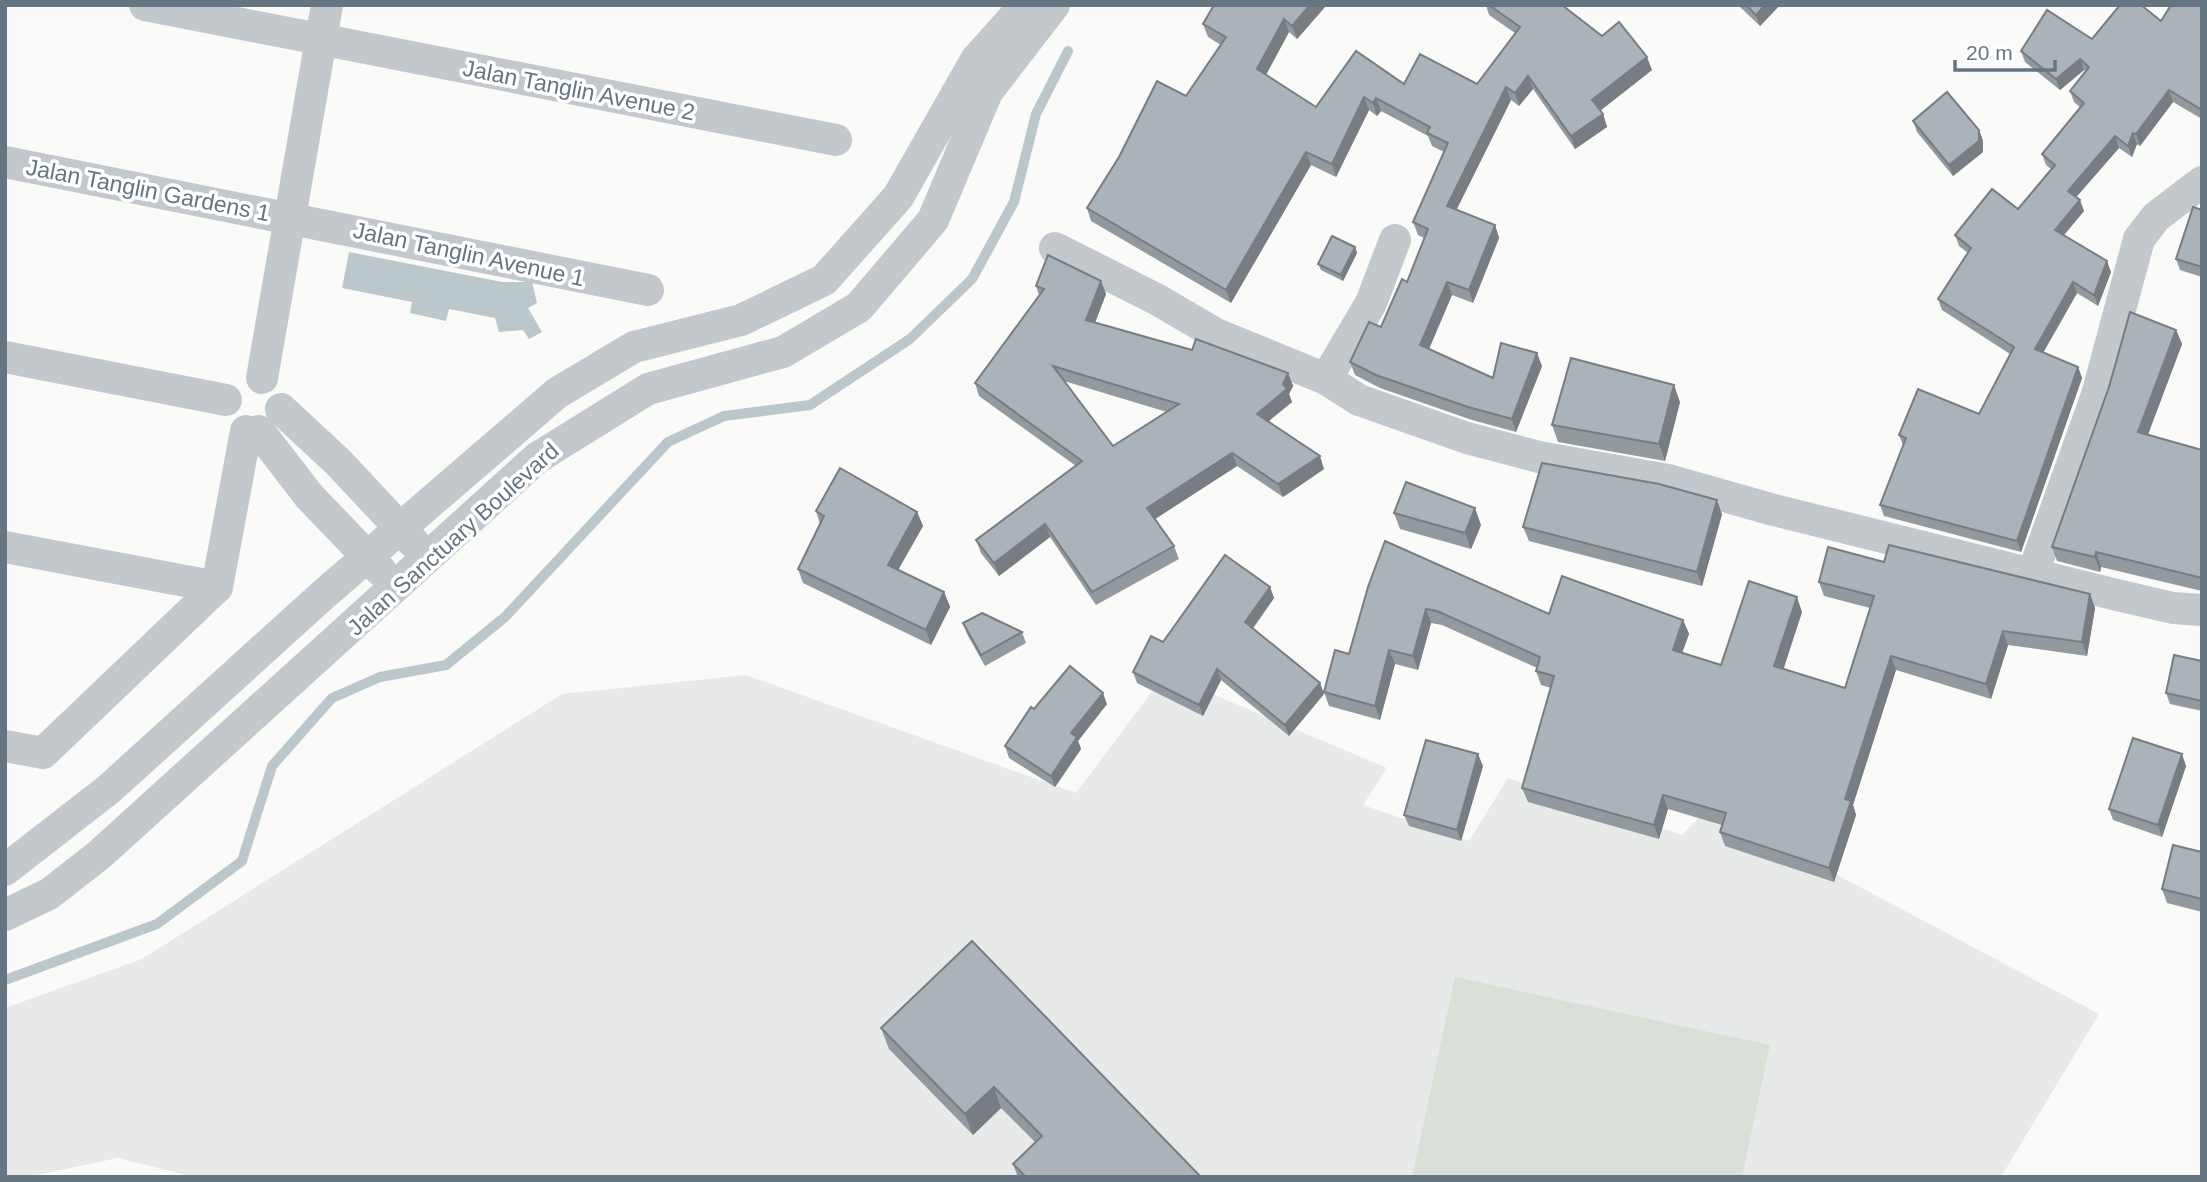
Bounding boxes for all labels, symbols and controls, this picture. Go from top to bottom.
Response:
scale bar [1955,28,2055,72]
text: 20 m [1966,41,2013,64]
street label: Jalan Tanglin Avenue 2 [461,55,697,125]
street label: Jalan Tanglin Gardens 1 [24,154,272,226]
street label: Jalan Tanglin Avenue 1 [351,217,587,291]
street label: Jalan Sanctuary Boulevard [342,437,564,641]

